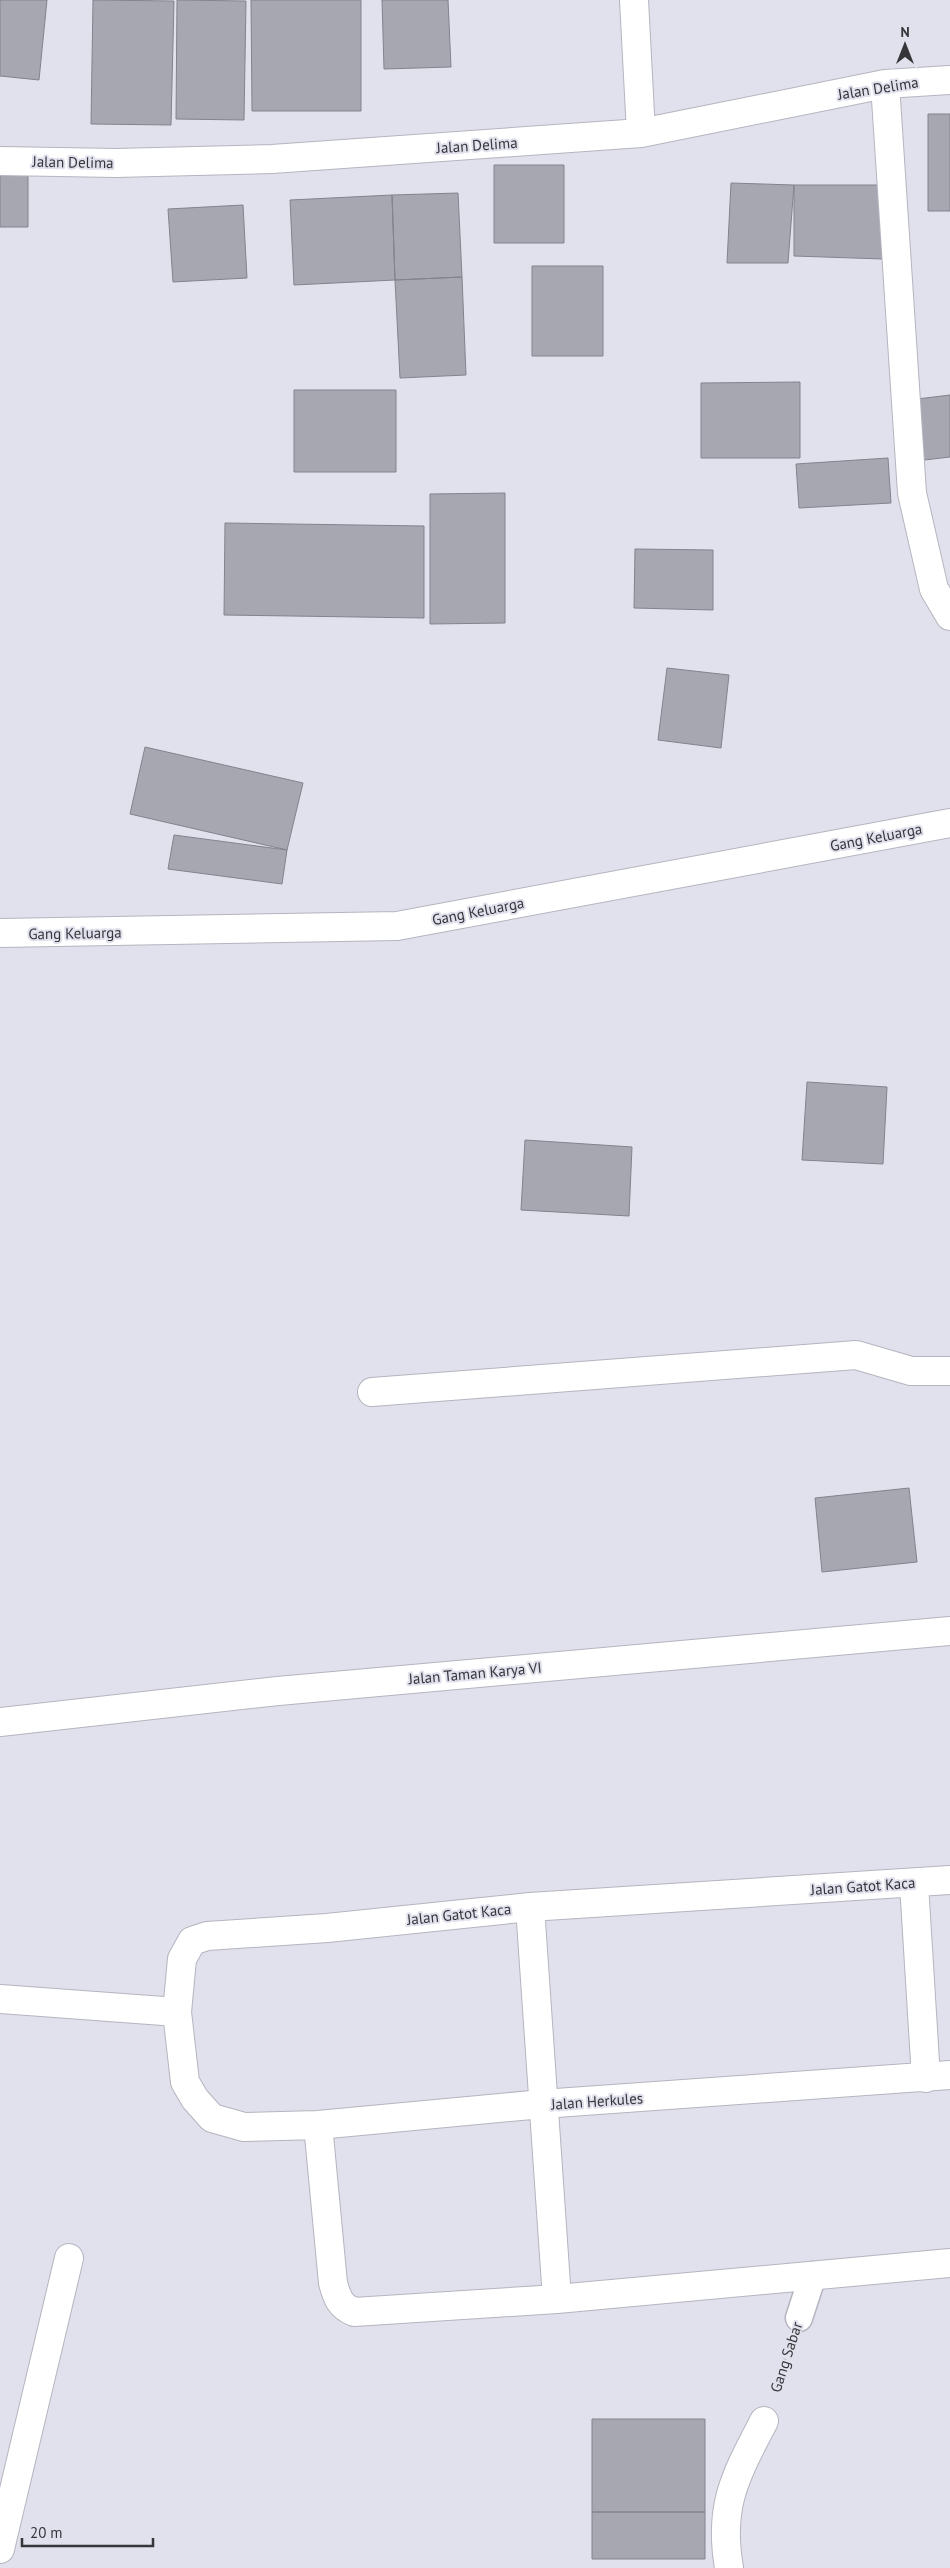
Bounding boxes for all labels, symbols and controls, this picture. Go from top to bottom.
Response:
north arrow [880,20,930,70]
text: N [900,23,910,41]
street label: Jalan Delima [835,72,920,104]
street label: Jalan Delima [435,133,518,157]
street label: Jalan Delima [31,152,114,172]
street label: Gang Keluarga [828,819,924,855]
street label: Gang Keluarga [430,893,526,929]
street label: Gang Keluarga [28,923,122,943]
street label: Jalan Taman Karya VI [407,1658,542,1688]
street label: Jalan Gatot Kaca [809,1873,916,1899]
street label: Jalan Gatot Kaca [405,1899,512,1929]
street label: Jalan Herkules [549,2088,644,2114]
street label: Gang Sabar [766,2319,806,2395]
scale bar [22,2516,154,2548]
text: 20 m [30,2523,63,2542]

